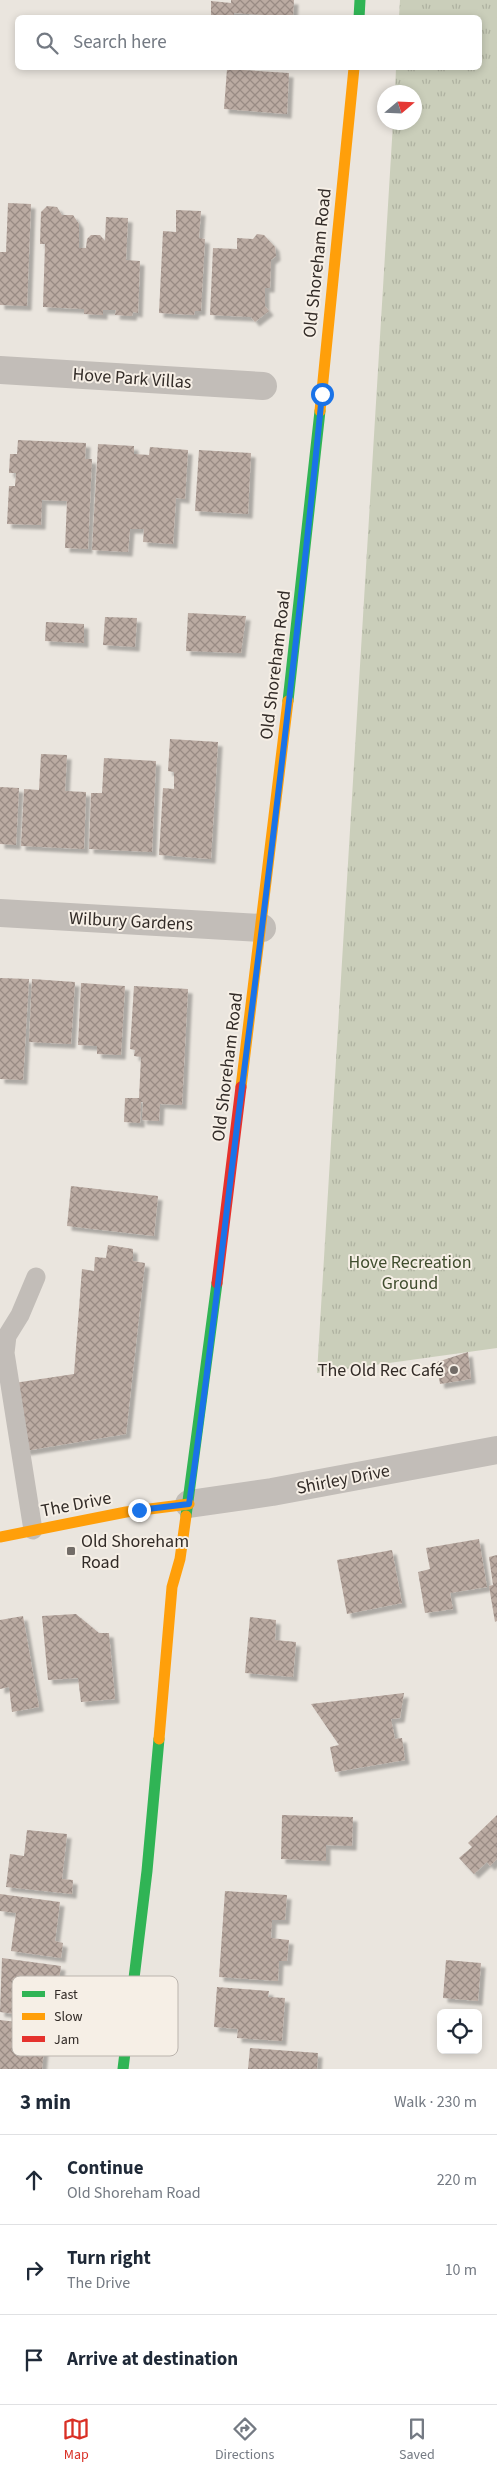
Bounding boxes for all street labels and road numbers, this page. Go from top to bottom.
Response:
street label: Old Shoreham Road [297,187,338,339]
street label: Hove Park Villas [72,362,192,395]
street label: Old Shoreham Road [254,589,297,741]
street label: Wilbury Gardens [68,906,194,937]
street label: Old Shoreham Road [206,991,249,1143]
street label: Shirley Drive [294,1458,392,1501]
street label: The Drive [39,1485,113,1524]

